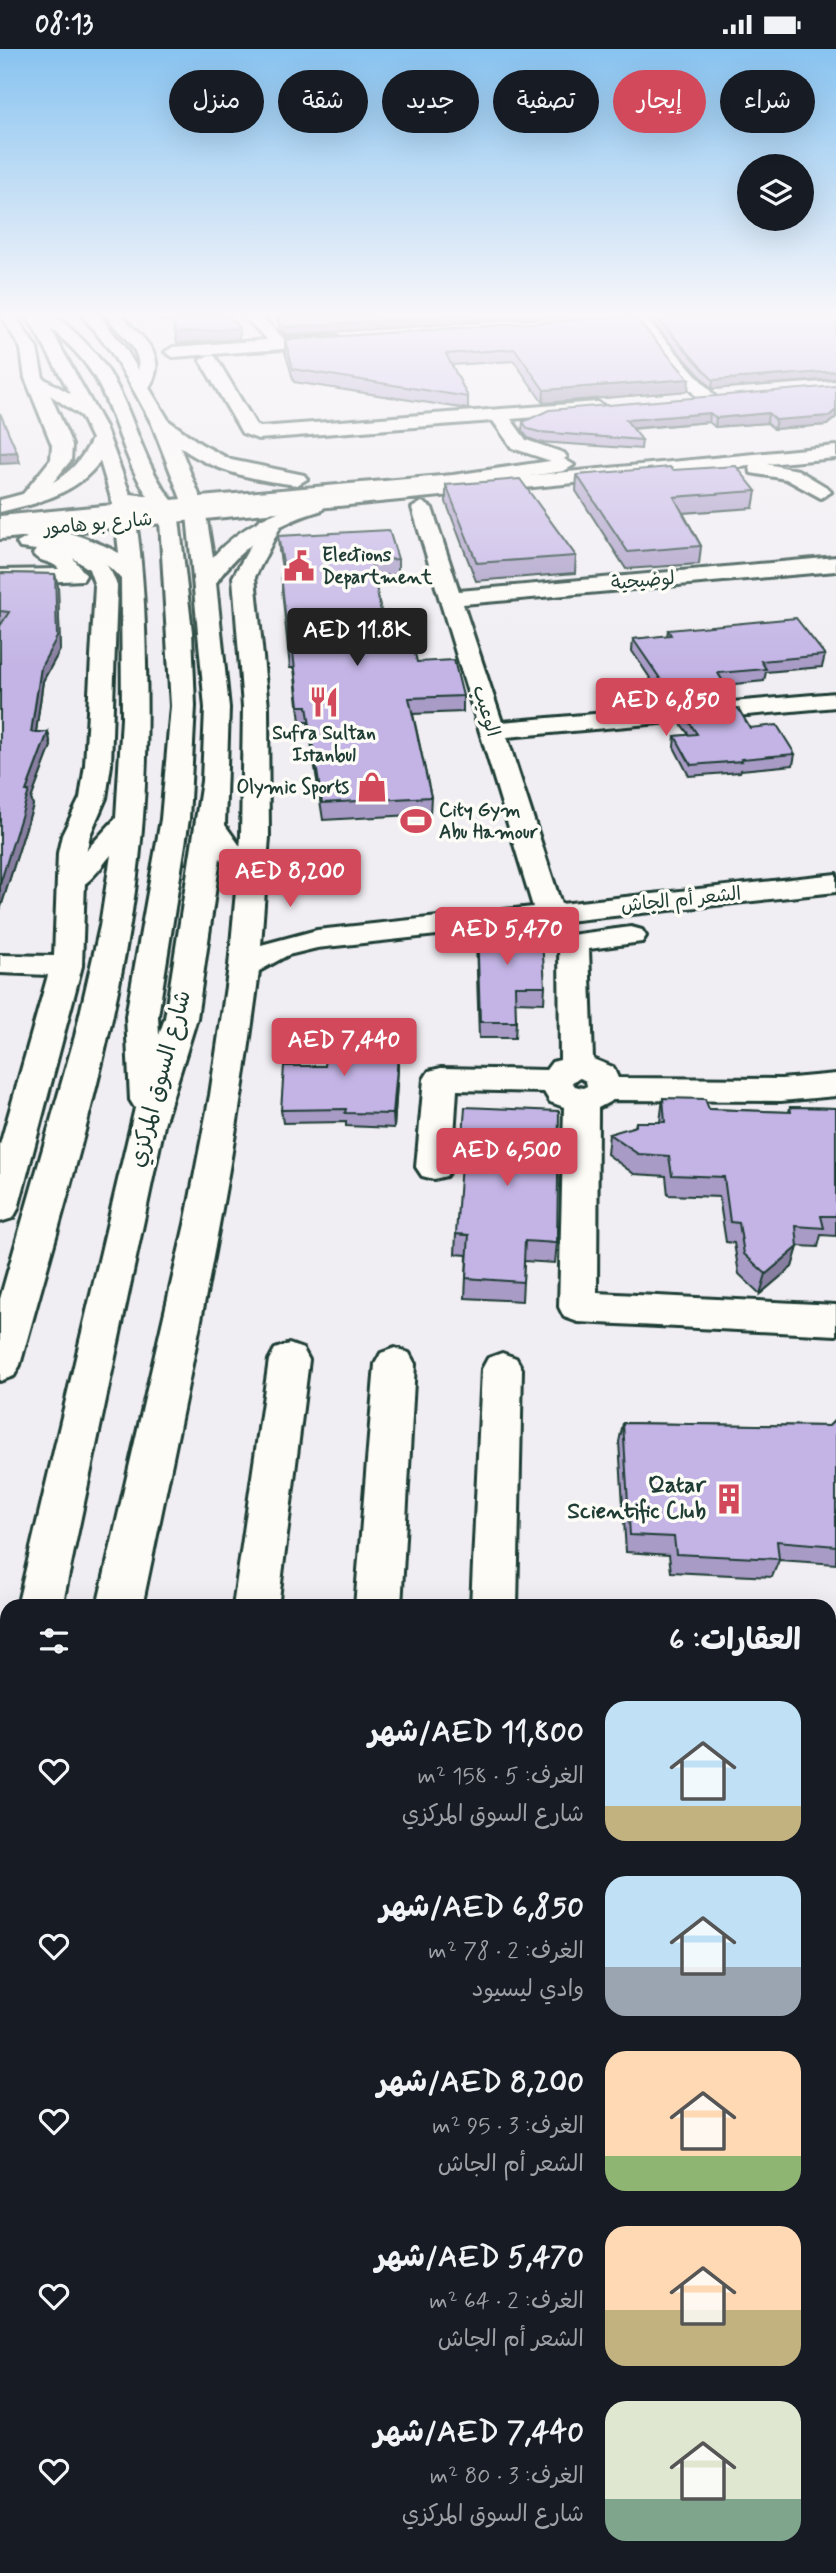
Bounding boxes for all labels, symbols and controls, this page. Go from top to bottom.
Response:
text: 08:13 [35,8,93,42]
chip: منزل [169,70,264,133]
chip: شقة [278,70,368,133]
chip: جديد [382,70,479,133]
chip: تصفية [493,70,599,133]
chip: إيجار [613,70,706,133]
chip: شراء [720,70,815,133]
map controls [737,154,814,231]
button: layers [737,154,814,231]
street label: شارع بو هامور [41,507,153,541]
place label: Elections Department [322,543,433,590]
public building icon: Elections Department [282,549,316,583]
street label: لوضيحية [610,566,676,596]
pin: AED 11.8K [277,609,437,668]
text: AED 11.8K [303,616,411,646]
pin: AED 6,850 [586,679,746,738]
street label: الوعيب [466,682,506,740]
restaurant icon: Sufra Sultan Istanbul [307,685,341,719]
text: AED 6,850 [612,686,720,716]
place label: Sufra Sultan Istanbul [272,721,376,768]
shop icon: Olymic Sports [355,770,389,804]
place label: Olymic Sports [236,775,349,800]
place label: City Gym Abu Hamour [439,798,538,845]
sports icon: City Gym Abu Hamour [399,804,433,838]
pin: AED 8,200 [210,849,370,909]
text: AED 8,200 [235,857,345,887]
street label: الشعر أم الجاش [620,881,743,920]
pin: AED 5,470 [427,907,587,967]
text: AED 5,470 [451,915,563,945]
street label: شارع السوق المركزي [123,987,199,1171]
pin: AED 7,440 [264,1019,424,1078]
text: AED 7,440 [288,1026,400,1056]
pin: AED 6,500 [427,1129,587,1188]
text: AED 6,500 [452,1136,562,1166]
place label: Qatar Scientific Club [567,1471,707,1527]
building icon: Qatar Scientific Club [712,1482,746,1516]
text: العقارات: 6 [669,1621,801,1660]
icon: filters [35,1622,73,1660]
text: AED 11,800/شهر [368,1713,584,1752]
icon: home [661,1729,745,1813]
icon: heart [35,1752,73,1790]
text: الغرف: 5 · 158 m² [417,1762,584,1792]
text: شارع السوق المركزي [402,1800,584,1830]
text: AED 6,850/شهر [380,1888,584,1927]
icon: home [661,1904,745,1988]
icon: heart [35,1927,73,1965]
text: الغرف: 2 · 78 m² [428,1937,584,1967]
text: وادي ليسيود [472,1975,584,2005]
text: AED 8,200/شهر [377,2063,584,2102]
icon: home [661,2079,745,2163]
icon: heart [35,2102,73,2140]
text: الغرف: 3 · 95 m² [432,2112,584,2142]
text: الشعر أم الجاش [438,2150,584,2180]
text: AED 5,470/شهر [375,2238,584,2277]
icon: home [661,2254,745,2338]
icon: heart [35,2277,73,2315]
text: الغرف: 2 · 64 m² [429,2287,584,2317]
text: الشعر أم الجاش [438,2325,584,2355]
text: AED 7,440/شهر [374,2413,584,2452]
icon: home [661,2429,745,2513]
icon: heart [35,2452,73,2490]
text: الغرف: 3 · 80 m² [430,2462,584,2492]
text: شارع السوق المركزي [402,2500,584,2530]

